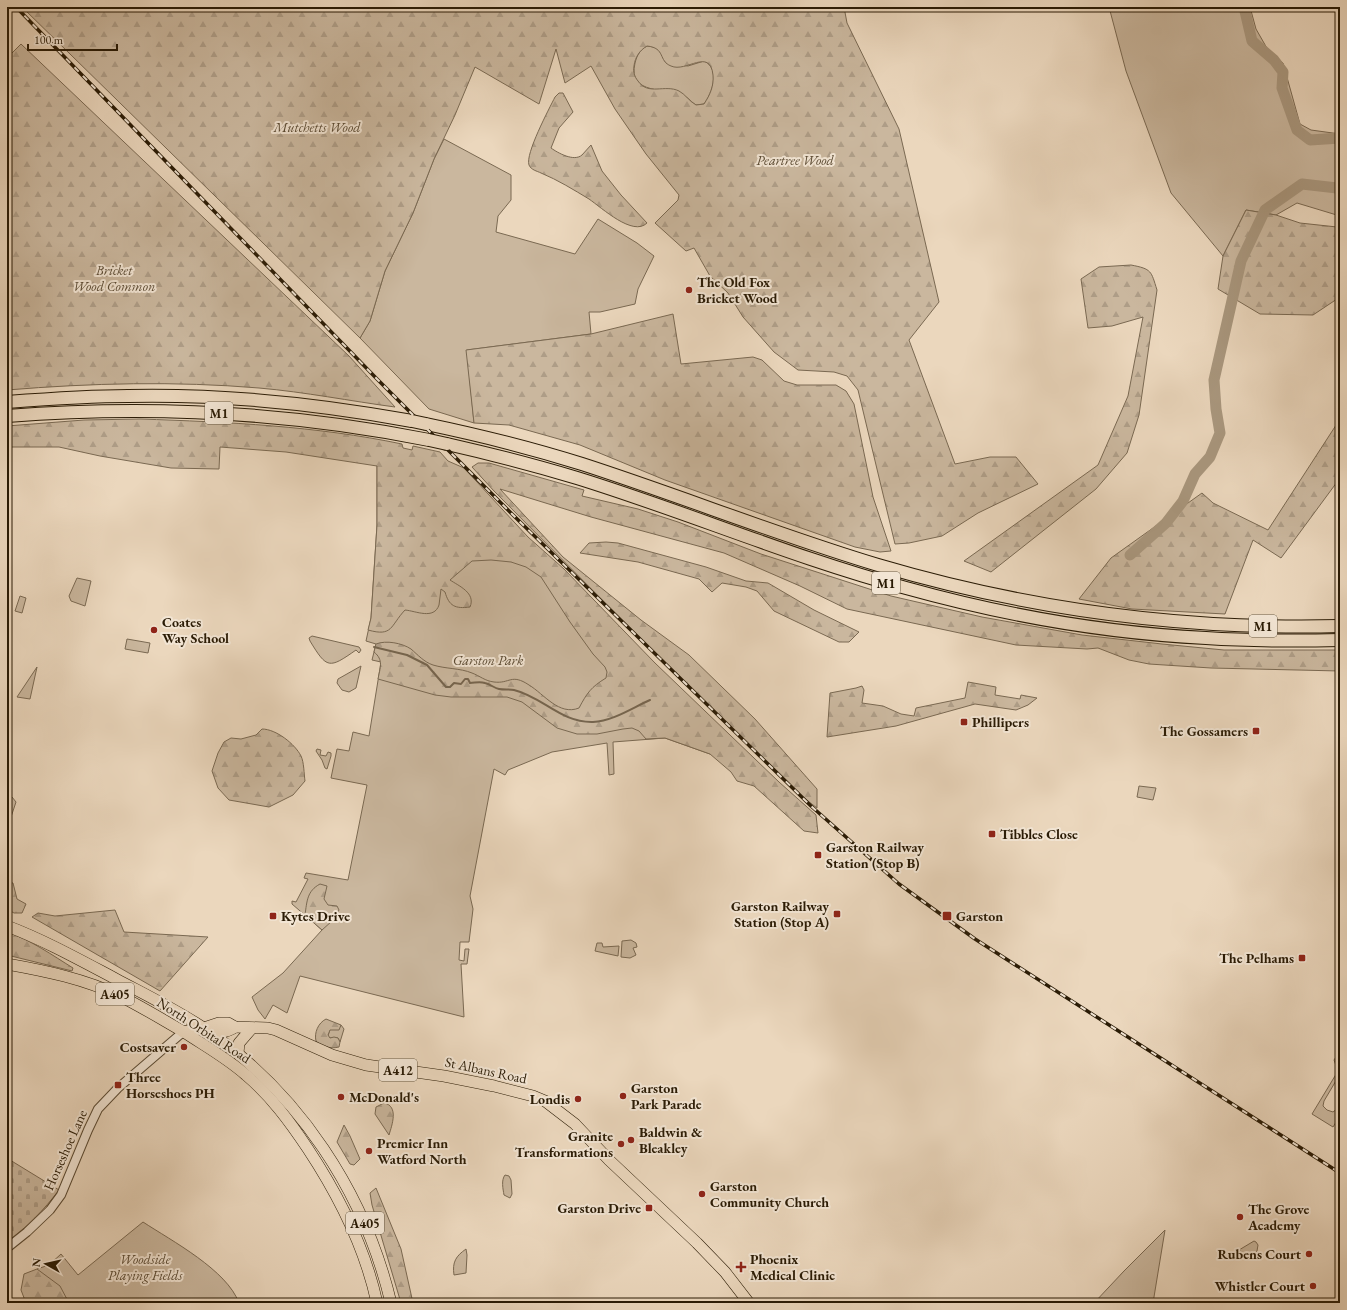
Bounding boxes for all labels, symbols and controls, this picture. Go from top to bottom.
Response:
scale bar [28,26,117,52]
text: 100 m [34,32,64,48]
park label: Mutchetts Wood [273,118,361,136]
park label: Peartree Wood [756,151,835,169]
park label: Bricket Wood Common [73,261,155,295]
place label: The Old Fox Bricket Wood [697,273,778,307]
marker: The Old Fox Bricket Wood [684,285,694,295]
road number: M1 [205,402,233,424]
road number: M1 [872,572,900,594]
place label: Coates Way School [162,613,229,647]
road number: M1 [1249,615,1277,637]
marker: Coates Way School [149,625,159,635]
park label: Garston Park [453,651,524,669]
place label: Phillipers [972,713,1029,731]
marker: Phillipers [959,717,969,727]
place label: The Gossamers [1160,722,1248,740]
marker: The Gossamers [1251,726,1261,736]
place label: Tibbles Close [1000,825,1078,843]
marker: Tibbles Close [987,829,997,839]
place label: Garston Railway Station (Stop B) [826,838,924,872]
marker: Garston Railway Station (Stop B) [813,850,823,860]
place label: Garston Railway Station (Stop A) [731,897,829,931]
place label: Kytes Drive [281,907,350,925]
place label: Garston [956,907,1003,925]
marker: Garston Railway Station (Stop A) [832,909,842,919]
marker: Garston [941,910,953,922]
marker: Kytes Drive [268,911,278,921]
place label: The Pelhams [1219,949,1294,967]
marker: The Pelhams [1297,953,1307,963]
road number: A405 [96,983,134,1005]
street label: North Orbital Road [154,993,255,1068]
place label: Costsaver [120,1038,176,1056]
marker: Costsaver [179,1042,189,1052]
street label: St Albans Road [443,1053,529,1088]
road number: A412 [379,1059,417,1081]
place label: Three Horseshoes PH [126,1068,215,1102]
place label: Garston Park Parade [631,1079,702,1113]
marker: Three Horseshoes PH [113,1080,123,1090]
place label: McDonald's [349,1088,419,1106]
place label: Londis [530,1090,570,1108]
marker: Garston Park Parade [618,1091,628,1101]
marker: McDonald's [336,1092,346,1102]
marker: Londis [573,1094,583,1104]
street label: Horseshoe Lane [39,1106,91,1193]
place label: Baldwin & Bleakley [639,1123,703,1157]
place label: Granite Transformations [515,1127,613,1161]
place label: Premier Inn Watford North [377,1134,467,1168]
marker: Baldwin & Bleakley [626,1135,636,1145]
marker: Granite Transformations [616,1139,626,1149]
marker: Premier Inn Watford North [364,1146,374,1156]
place label: Garston Community Church [710,1177,829,1211]
marker: Garston Community Church [697,1189,707,1199]
place label: Garston Drive [557,1199,641,1217]
place label: The Grove Academy [1247,1200,1310,1234]
marker: Garston Drive [644,1203,654,1213]
road number: A405 [346,1212,384,1234]
marker: The Grove Academy [1235,1212,1245,1222]
north arrow [26,1244,66,1284]
place label: Rubens Court [1217,1245,1302,1263]
marker: Rubens Court [1304,1249,1314,1259]
park label: Woodside Playing Fields [108,1250,182,1284]
place label: Phoenix Medical Clinic [750,1250,835,1284]
text: N [29,1257,44,1268]
marker: Phoenix Medical Clinic [735,1261,747,1273]
place label: Whistler Court [1214,1277,1306,1295]
marker: Whistler Court [1308,1281,1318,1291]

